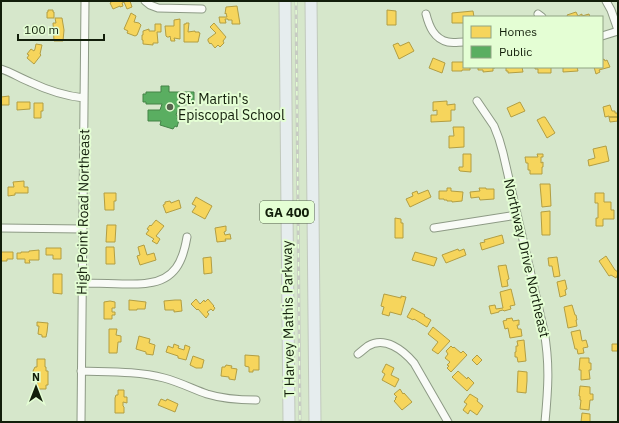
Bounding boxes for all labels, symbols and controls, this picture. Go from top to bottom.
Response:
scale bar [18,16,104,42]
legend [463,16,603,68]
text: 100 m [24,22,59,37]
text: Homes [499,24,537,39]
text: Public [499,44,532,59]
place label: St. Martin's Episcopal School [178,90,285,124]
marker: St. Martin's Episcopal School [165,102,175,112]
street label: High Point Road Northeast [73,129,93,295]
street label: Northway Drive Northeast [500,177,554,339]
road number: GA 400 [260,201,314,223]
street label: T Harvey Mathis Parkway [278,240,298,398]
north arrow [16,367,56,407]
text: N [32,370,40,384]

